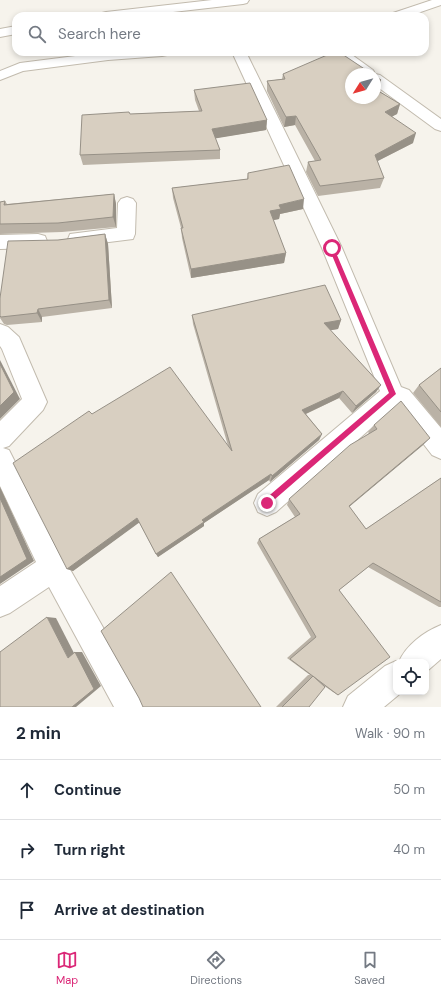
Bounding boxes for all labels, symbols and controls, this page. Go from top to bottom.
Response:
search box [12,12,429,56]
icon: search [26,23,48,45]
text: Search here [58,24,141,44]
north arrow [345,68,381,104]
route start [323,239,341,257]
route end [258,494,276,512]
map controls [393,659,429,695]
button: locate [393,659,429,695]
text: 2 min [16,722,61,744]
text: Walk · 90 m [355,725,425,742]
icon: ahead [16,779,38,801]
text: Continue [54,780,122,800]
text: 50 m [393,781,425,798]
icon: right [16,839,38,861]
text: Turn right [54,840,125,860]
text: 40 m [393,841,425,858]
icon: arrive [16,899,38,921]
text: Arrive at destination [54,900,205,920]
tab: Map [56,949,78,987]
tab: Directions [190,949,242,987]
tab: Saved [354,949,385,987]

